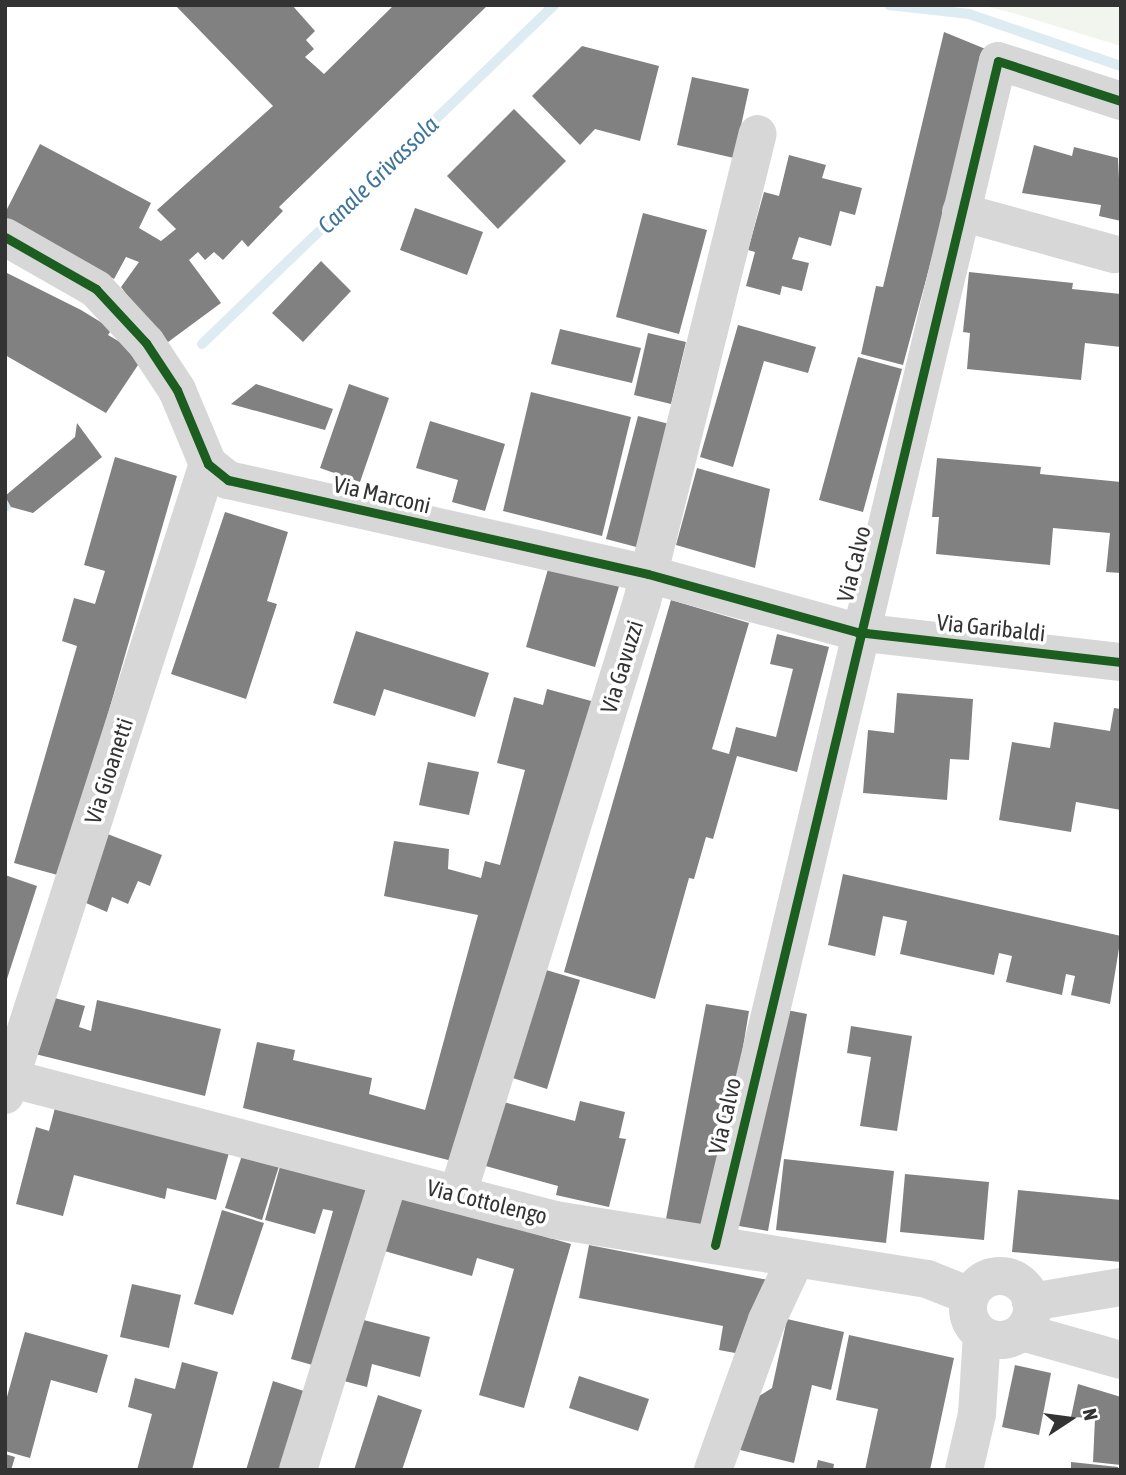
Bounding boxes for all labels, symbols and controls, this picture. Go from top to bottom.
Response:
water label: Canale Grivassola [312,110,444,240]
street label: Via Marconi [331,470,433,520]
street label: Via Calvo [831,523,877,605]
street label: Via Garibaldi [935,609,1047,647]
street label: Via Gavuzzi [595,617,649,717]
street label: Via Gioanetti [79,715,139,827]
street label: Via Calvo [703,1075,747,1157]
street label: Via Cottolengo [424,1174,550,1230]
north arrow [1035,1384,1105,1454]
text: N [1078,1406,1102,1422]

